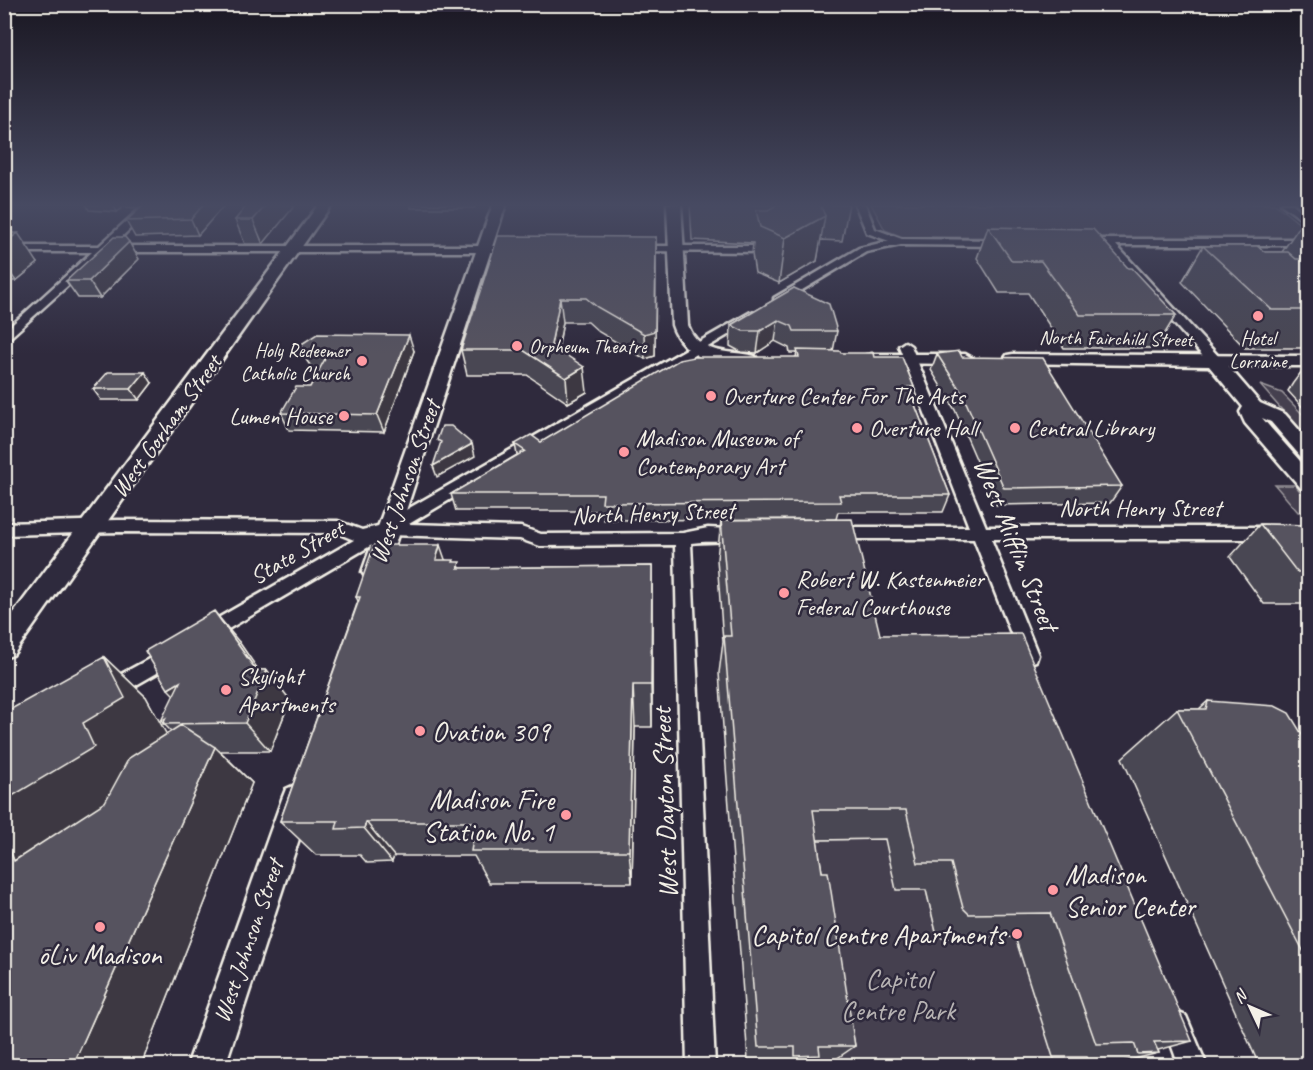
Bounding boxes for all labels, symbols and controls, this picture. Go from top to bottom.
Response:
marker: Hotel Lorraine [1251,309,1265,323]
street label: North Fairchild Street [1039,325,1195,352]
place label: Hotel Lorraine [1229,326,1288,374]
place label: Orpheum Theatre [529,334,648,359]
place label: Holy Redeemer Catholic Church [241,338,352,386]
marker: Orpheum Theatre [510,339,524,353]
street label: West Gorham Street [104,347,229,503]
marker: Holy Redeemer Catholic Church [355,354,369,368]
place label: Overture Center For The Arts [723,381,966,411]
marker: Overture Center For The Arts [704,389,718,403]
street label: West Johnson Street [363,394,448,567]
place label: Lumen House [229,401,334,431]
marker: Lumen House [337,409,351,423]
place label: Overture Hall [869,413,981,443]
place label: Central Library [1027,413,1156,443]
marker: Overture Hall [850,421,864,435]
marker: Central Library [1008,421,1022,435]
place label: Madison Museum of Contemporary Art [636,423,804,481]
marker: Madison Museum of Contemporary Art [617,445,631,459]
street label: West Mifflin Street [966,452,1069,639]
street label: North Henry Street [1059,493,1224,523]
street label: North Henry Street [571,495,738,531]
street label: State Street [245,512,351,591]
place label: Robert W. Kastenmeier Federal Courthouse [796,564,986,622]
marker: Robert W. Kastenmeier Federal Courthouse [777,586,791,600]
place label: Skylight Apartments [238,661,337,719]
marker: Skylight Apartments [219,683,233,697]
street label: West Dayton Street [644,704,685,899]
place label: Ovation 309 [432,714,552,749]
marker: Ovation 309 [413,724,427,738]
place label: Madison Fire Station No. 1 [423,782,556,849]
marker: Madison Fire Station No. 1 [559,808,573,822]
street label: West Johnson Street [206,853,291,1026]
place label: Madison Senior Center [1065,857,1197,924]
marker: Madison Senior Center [1046,883,1060,897]
place label: Capitol Centre Apartments [751,917,1007,952]
marker: ōLiv Madison [93,920,107,934]
marker: Capitol Centre Apartments [1010,927,1024,941]
place label: ōLiv Madison [38,937,163,972]
park label: Capitol Centre Park [841,961,957,1028]
north arrow [1220,977,1280,1037]
text: N [1229,985,1253,1008]

